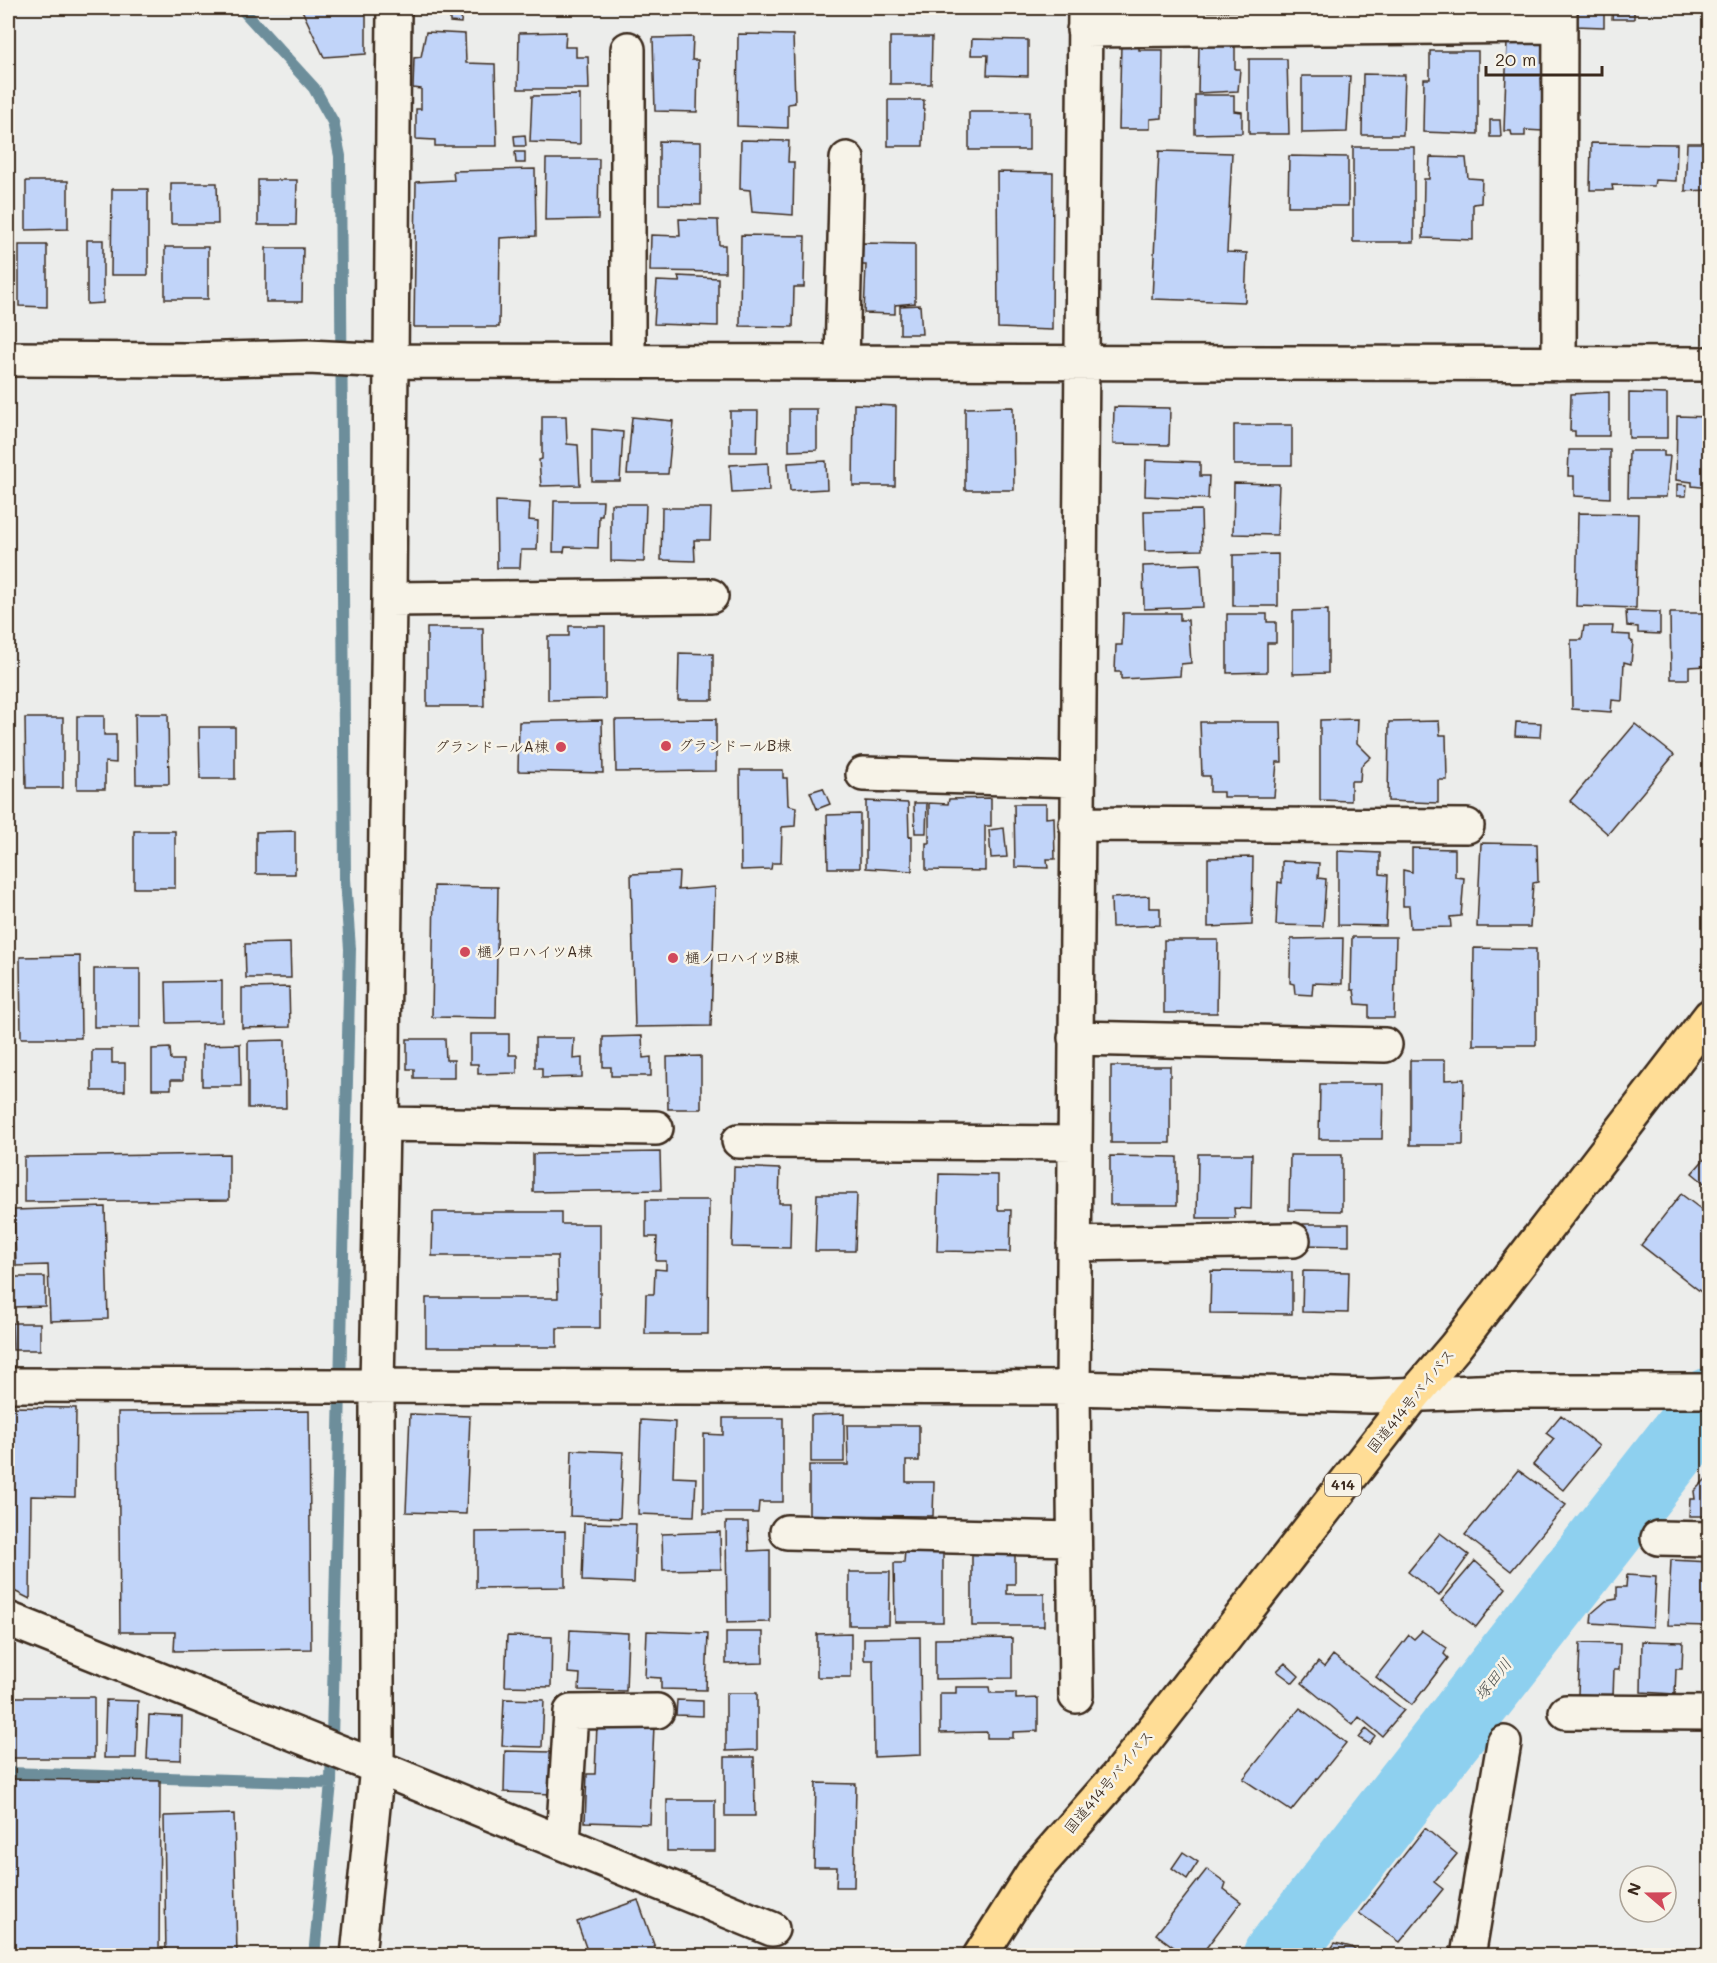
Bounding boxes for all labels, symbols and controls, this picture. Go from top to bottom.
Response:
scale bar [1486,39,1602,77]
text: 20 m [1495,47,1536,71]
place label: グランドールB棟 [678,735,791,755]
place label: グランドールA棟 [435,736,549,756]
marker: グランドールB棟 [659,739,673,753]
marker: グランドールA棟 [554,740,568,754]
place label: 樋ノ口ハイツA棟 [477,941,592,961]
marker: 樋ノ口ハイツA棟 [458,945,472,959]
place label: 樋ノ口ハイツB棟 [685,947,799,967]
marker: 樋ノ口ハイツB棟 [666,951,680,965]
street label: 国道414号バイパス [1362,1344,1459,1457]
road number: 414 [1325,1474,1361,1496]
water label: 塚田川 [1470,1653,1516,1704]
street label: 国道414号バイパス [1059,1726,1157,1837]
north arrow [1618,1864,1678,1924]
text: N [1621,1879,1645,1898]

